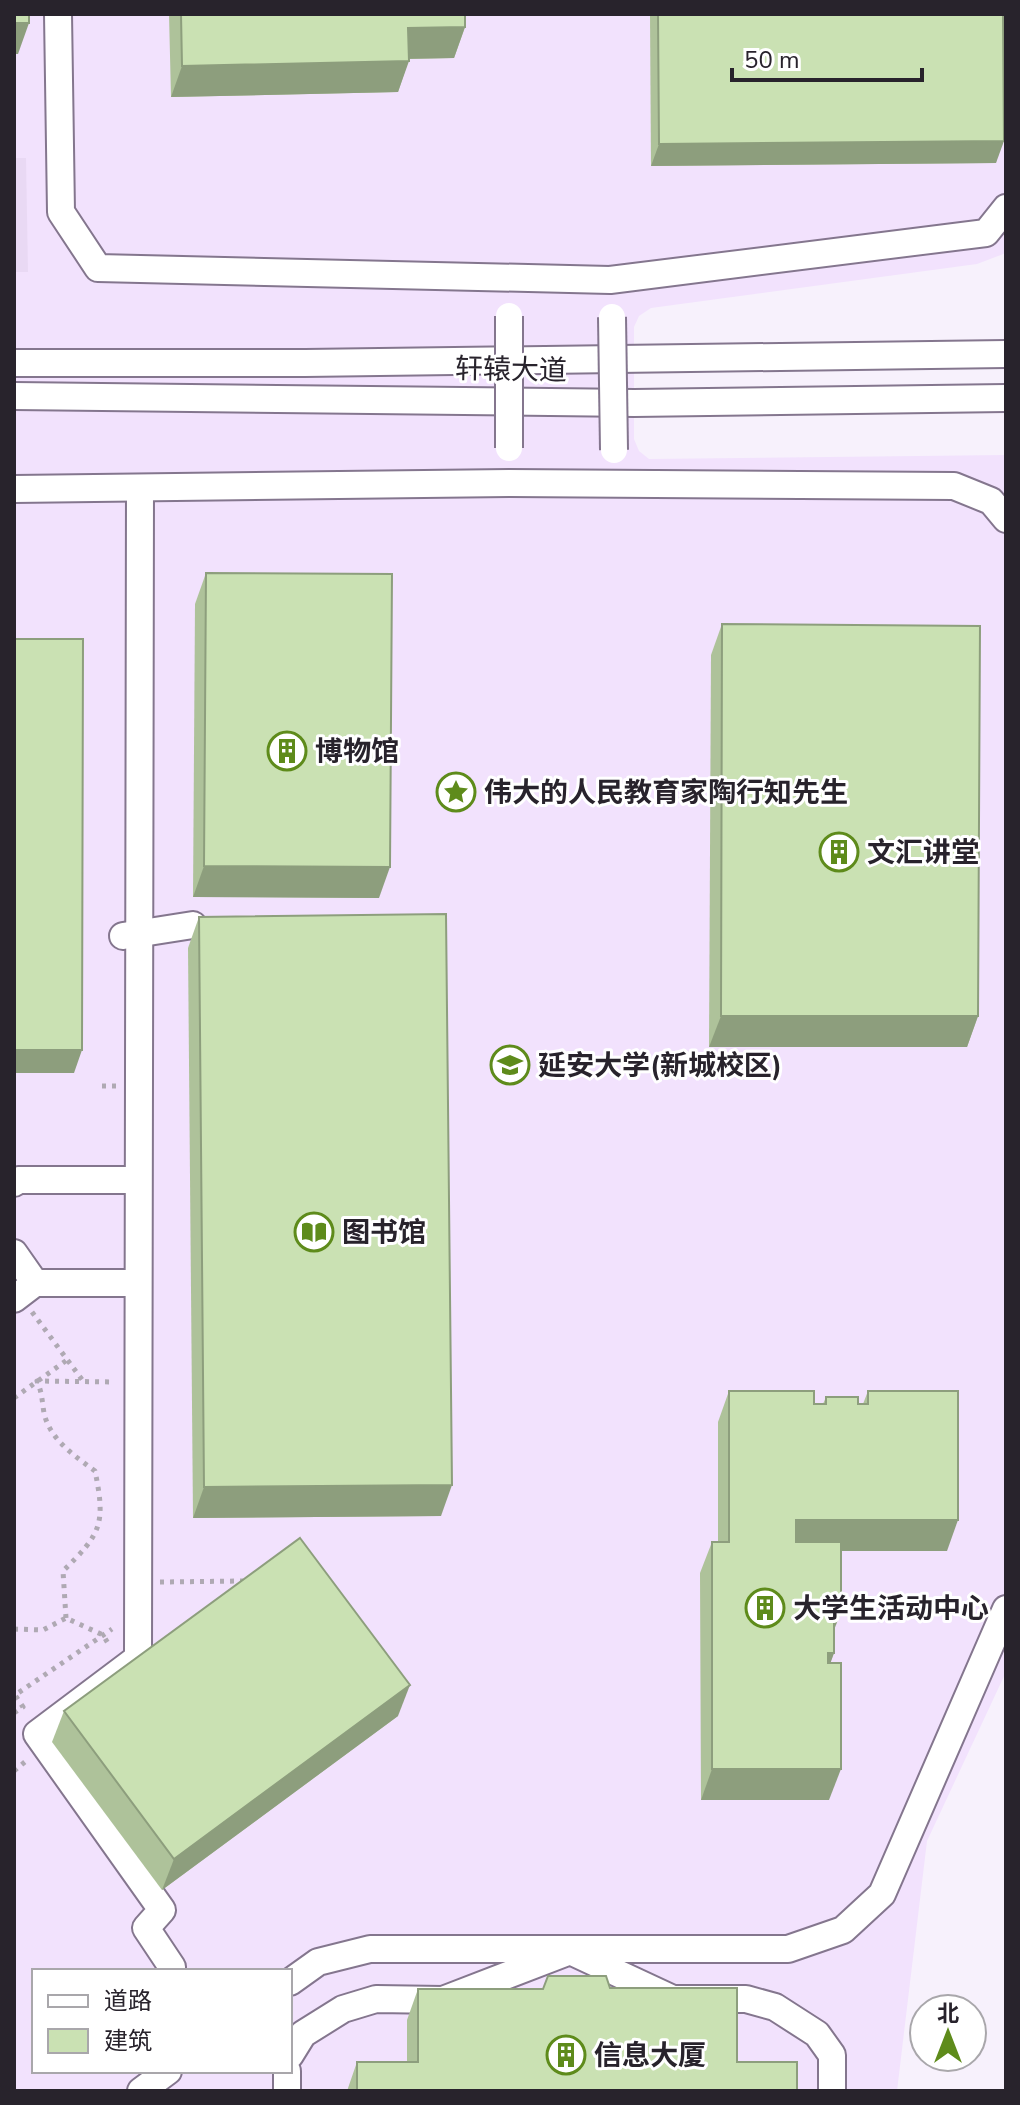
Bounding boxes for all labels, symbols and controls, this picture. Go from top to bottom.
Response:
scale bar [732,32,922,82]
text: 50 m [744,44,800,76]
street label: 轩辕大道 [455,350,567,390]
building icon: 博物馆 [266,730,308,772]
place label: 博物馆 [315,733,399,771]
place icon: 伟大的人民教育家陶行知先生 [435,771,477,813]
place label: 伟大的人民教育家陶行知先生 [484,774,848,812]
building icon: 文汇讲堂 [818,831,860,873]
place label: 文汇讲堂 [867,834,979,872]
school or university icon: 延安大学(新城校区) [489,1044,531,1086]
place label: 延安大学(新城校区) [538,1047,782,1085]
library icon: 图书馆 [293,1211,335,1253]
place label: 图书馆 [342,1214,426,1252]
building icon: 大学生活动中心 [744,1587,786,1629]
place label: 大学生活动中心 [793,1590,989,1628]
legend [32,1969,292,2073]
text: 道路 [104,1985,152,2017]
north arrow [908,1993,988,2073]
text: 北 [937,1999,959,2029]
text: 建筑 [104,2025,152,2057]
building icon: 信息大厦 [545,2034,587,2076]
place label: 信息大厦 [594,2037,706,2075]

